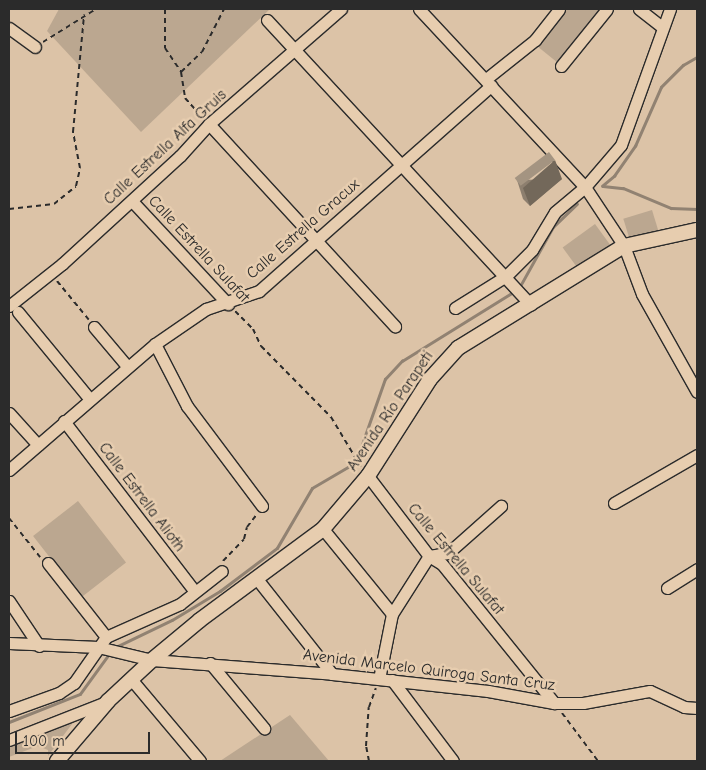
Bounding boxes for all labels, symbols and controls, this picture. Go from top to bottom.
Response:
street label: Calle Estrella Alfa Gruis [100,85,230,209]
street label: Calle Estrella Gracux [243,175,363,283]
street label: Calle Estrella Sulafat [144,191,254,307]
street label: Avenida Río Parapeti [343,347,437,475]
street label: Calle Estrella Alioth [95,439,189,555]
street label: Calle Estrella Sulafat [404,499,508,619]
street label: Avenida Marcelo Quiroga Santa Cruz [302,645,556,695]
scale bar [18,722,152,754]
text: 100 m [23,732,65,750]

